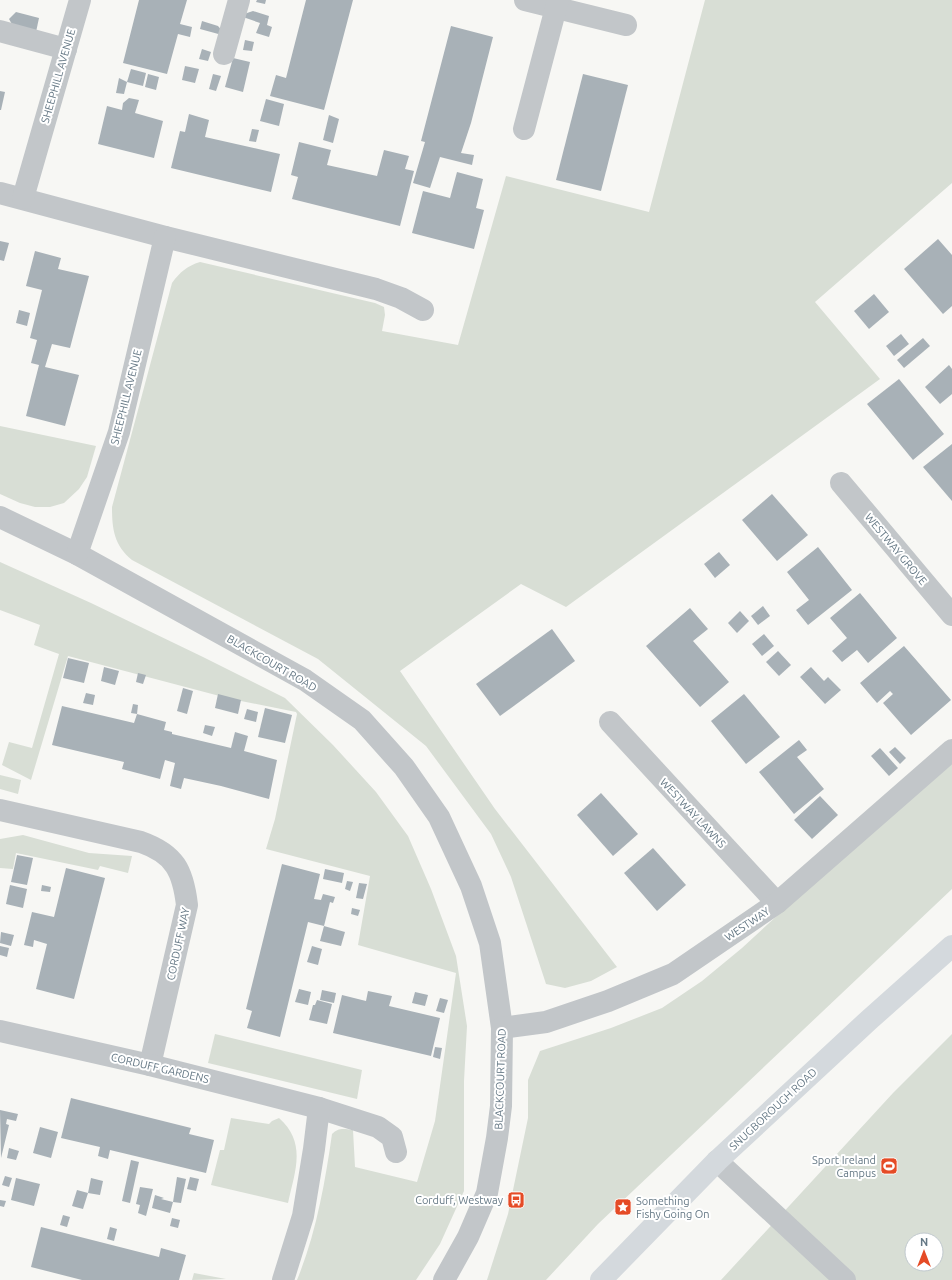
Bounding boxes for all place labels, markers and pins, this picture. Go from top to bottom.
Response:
place label: Sport Ireland Campus [812,1154,876,1179]
sports icon: Sport Ireland Campus [879,1156,899,1176]
bus stop icon: Corduff, Westway [506,1190,526,1210]
place label: Corduff, Westway [415,1194,504,1206]
place label: Something Fishy Going On [636,1195,710,1220]
place icon: Something Fishy Going On [613,1197,633,1217]

